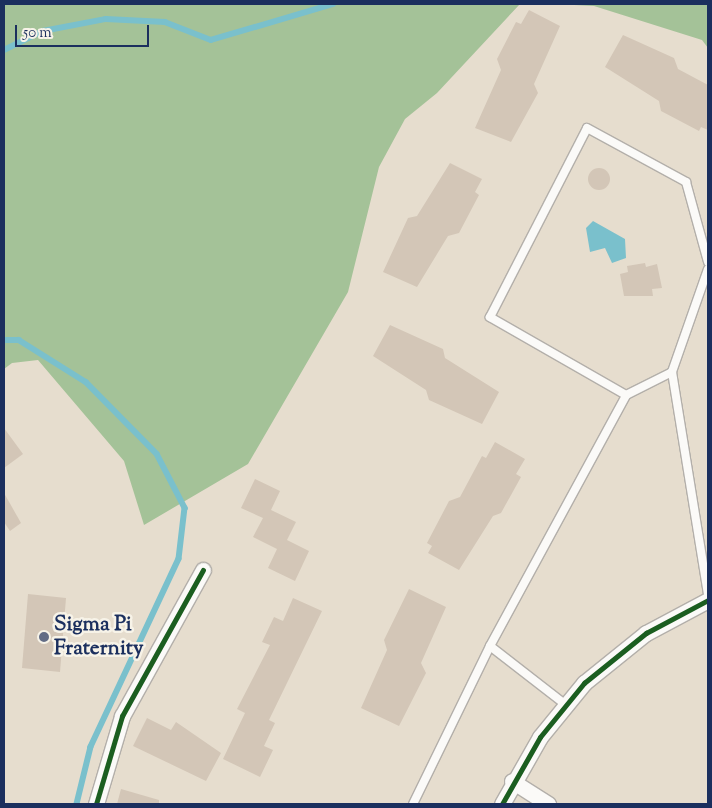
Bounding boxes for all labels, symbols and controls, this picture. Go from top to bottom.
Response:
scale bar [18,15,151,47]
text: 50 m [23,23,52,44]
place label: Sigma Pi Fraternity [54,612,143,662]
marker: Sigma Pi Fraternity [38,631,50,643]

